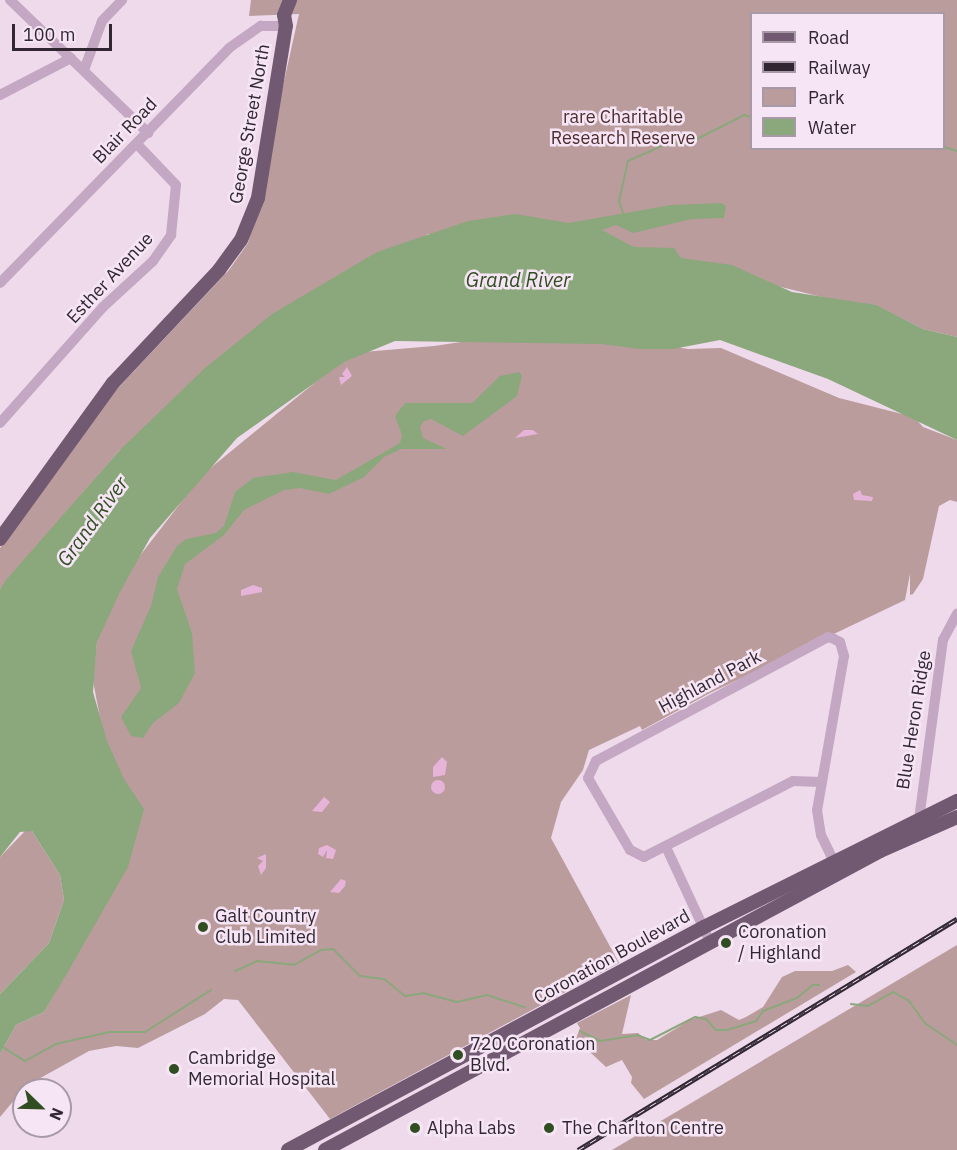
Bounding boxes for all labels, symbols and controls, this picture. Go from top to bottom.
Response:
scale bar [15,12,116,50]
legend [750,12,945,150]
text: 100 m [23,23,75,46]
text: Road [808,26,849,49]
street label: George Street North [225,42,275,206]
text: Railway [808,56,870,79]
text: Park [808,86,844,109]
street label: Blair Road [88,94,162,168]
park label: rare Charitable Research Reserve [551,107,695,150]
text: Water [808,116,856,139]
street label: Esther Avenue [62,228,158,328]
water label: Grand River [466,267,570,291]
water label: Grand River [52,472,132,570]
street label: Highland Park [655,646,765,718]
street label: Blue Heron Ridge [892,649,936,791]
street label: Coronation Boulevard [530,905,694,1009]
place label: Galt Country Club Limited [215,906,316,948]
marker: Galt Country Club Limited [196,920,210,934]
place label: Coronation / Highland [738,922,827,964]
marker: Coronation / Highland [719,936,733,950]
place label: 720 Coronation Blvd. [470,1034,595,1076]
place label: Cambridge Memorial Hospital [188,1048,335,1090]
marker: 720 Coronation Blvd. [451,1048,465,1062]
marker: Cambridge Memorial Hospital [165,1060,183,1078]
north arrow [12,1078,72,1138]
text: N [45,1105,68,1123]
place label: Alpha Labs [427,1117,516,1139]
place label: The Charlton Centre [562,1117,724,1139]
marker: The Charlton Centre [540,1119,558,1137]
marker: Alpha Labs [408,1121,422,1135]

